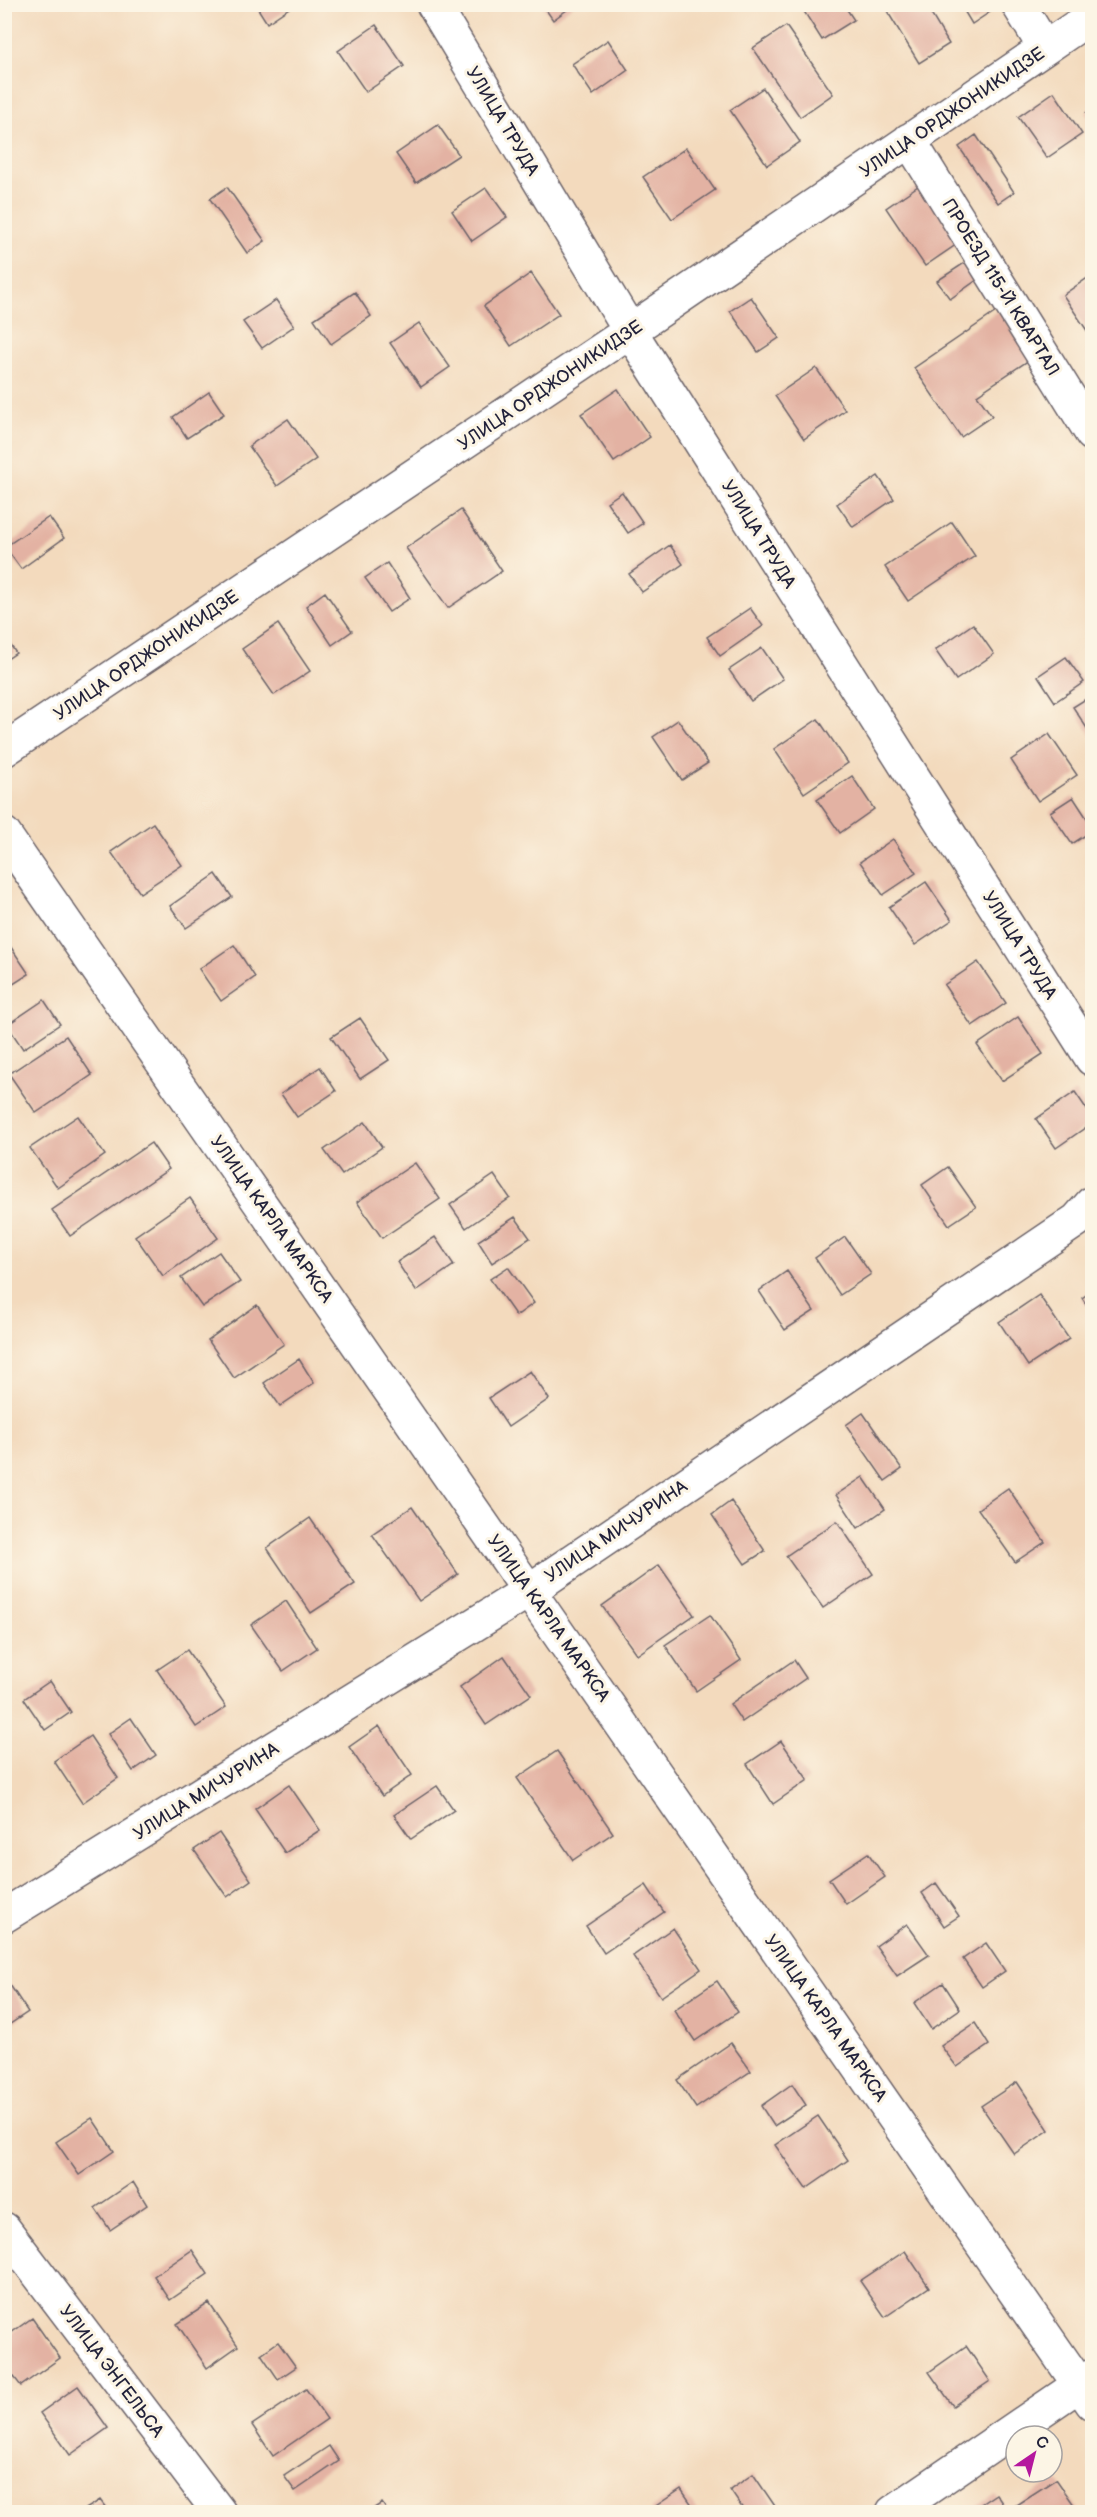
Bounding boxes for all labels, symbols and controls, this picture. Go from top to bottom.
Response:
street label: УЛИЦА ОРДЖОНИКИДЗЕ [856,43,1048,182]
street label: УЛИЦА ТРУДА [462,63,543,180]
street label: ПРОЕЗД 115-Й КВАРТАЛ [937,195,1064,380]
street label: УЛИЦА ОРДЖОНИКИДЗЕ [454,316,646,455]
street label: УЛИЦА ТРУДА [717,476,800,592]
street label: УЛИЦА ОРДЖОНИКИДЗЕ [50,586,242,725]
street label: УЛИЦА ТРУДА [978,887,1061,1003]
street label: УЛИЦА КАРЛА МАРКСА [206,1132,337,1307]
street label: УЛИЦА МИЧУРИНА [541,1476,692,1587]
street label: УЛИЦА КАРЛА МАРКСА [483,1531,614,1706]
street label: УЛИЦА МИЧУРИНА [130,1738,283,1845]
street label: УЛИЦА КАРЛА МАРКСА [760,1931,891,2106]
street label: УЛИЦА ЭНГЕЛЬСА [55,2301,168,2441]
north arrow [1004,2424,1064,2484]
text: С [1032,2432,1052,2454]

